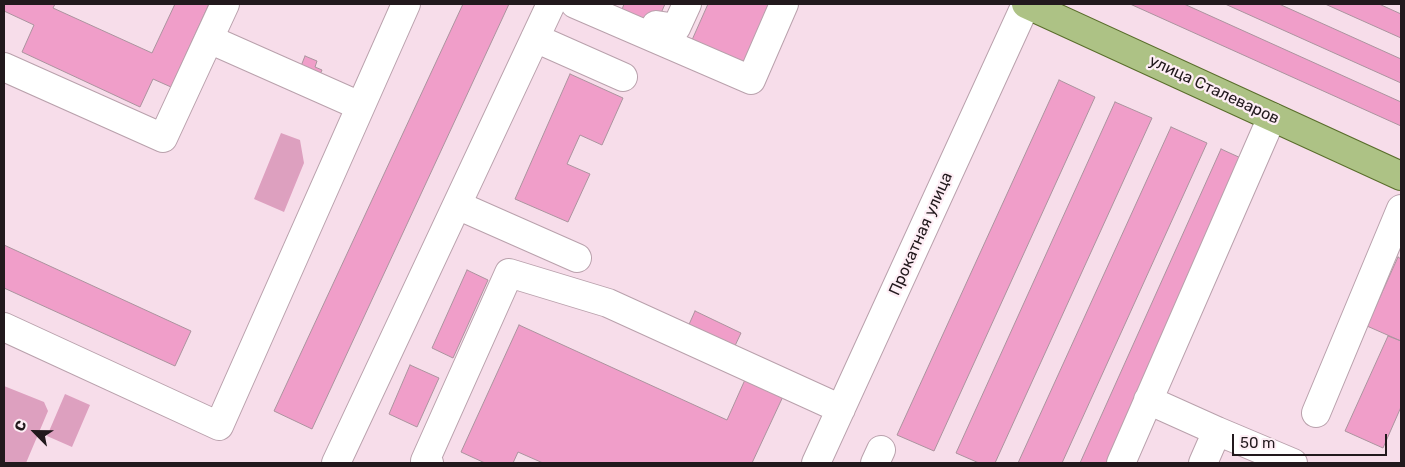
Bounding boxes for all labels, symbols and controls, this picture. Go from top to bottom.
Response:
street label: улица Сталеваров [1146,51,1282,129]
street label: Прокатная улица [885,169,957,299]
north arrow [10,407,60,457]
text: С [11,418,30,434]
scale bar [1235,424,1390,456]
text: 50 m [1240,434,1275,452]

